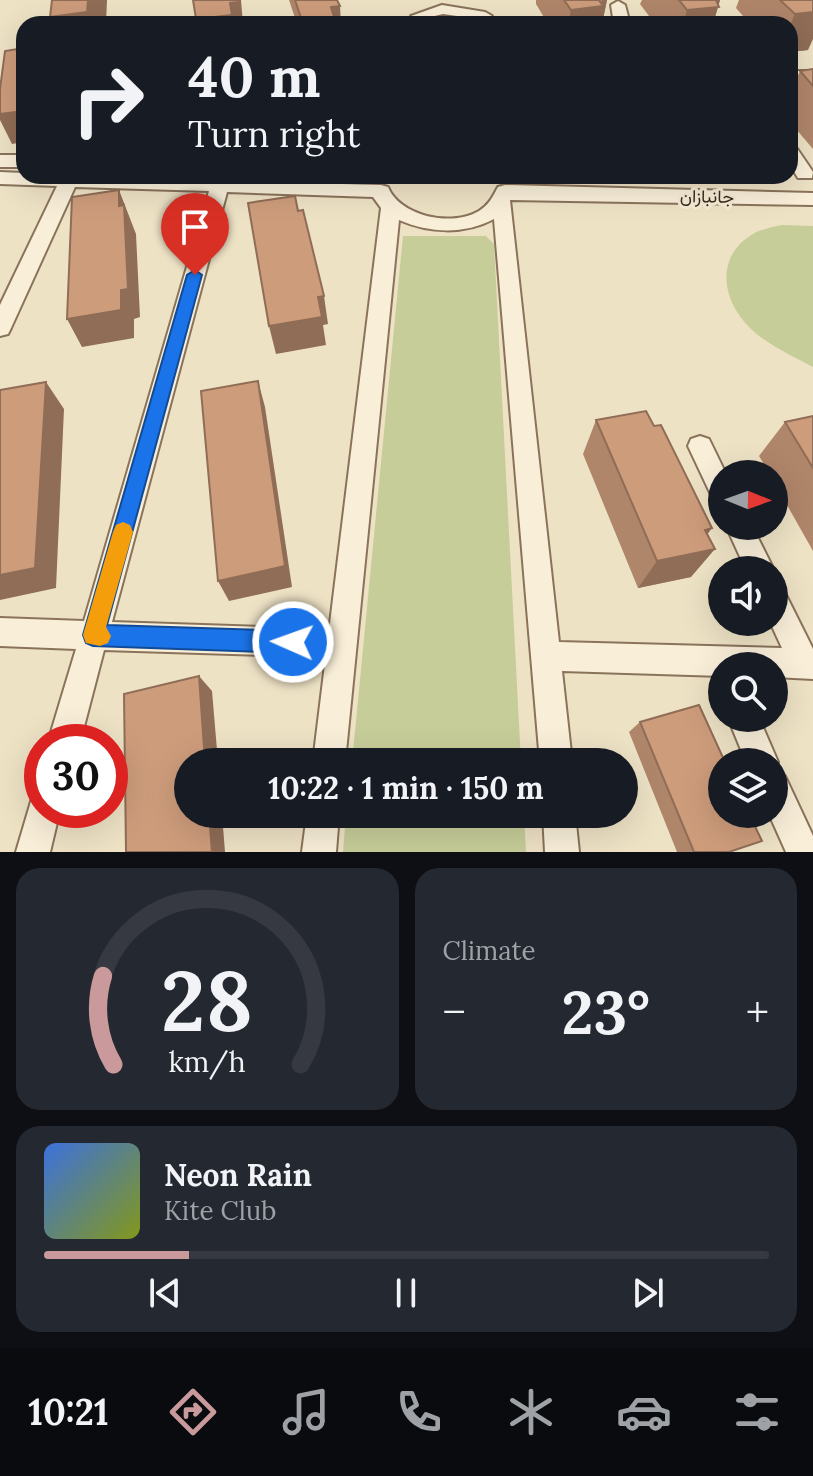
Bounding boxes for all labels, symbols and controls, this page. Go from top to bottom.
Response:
text: 40 m [188,41,321,112]
icon: right [56,48,160,152]
text: Turn right [188,111,361,157]
street label: جانبازان [680,184,734,208]
pin [161,193,229,275]
icon: arrive [173,205,217,249]
north arrow [708,460,788,540]
map controls [708,460,788,828]
button: sound [708,556,788,636]
position arrow [251,600,335,684]
button: search [708,652,788,732]
speed limit sign: 30 [24,724,128,828]
button: layers [708,748,788,828]
text: 10:22 · 1 min · 150 m [268,769,544,807]
text: Climate [443,934,536,967]
text: 28 [161,947,253,1054]
text: 23° [562,974,650,1050]
text: − [443,984,466,1040]
text: + [746,984,769,1040]
text: km/h [169,1043,246,1080]
text: Neon Rain [164,1156,312,1194]
text: Kite Club [164,1194,276,1227]
icon: previous [143,1271,187,1315]
icon: pause [384,1271,428,1315]
icon: next [626,1271,670,1315]
icon: directions [165,1384,221,1440]
icon: music [278,1384,334,1440]
icon: phone [391,1384,447,1440]
icon: climate [503,1384,559,1440]
icon: car [616,1384,672,1440]
icon: filters [729,1384,785,1440]
text: 10:21 [28,1389,109,1435]

